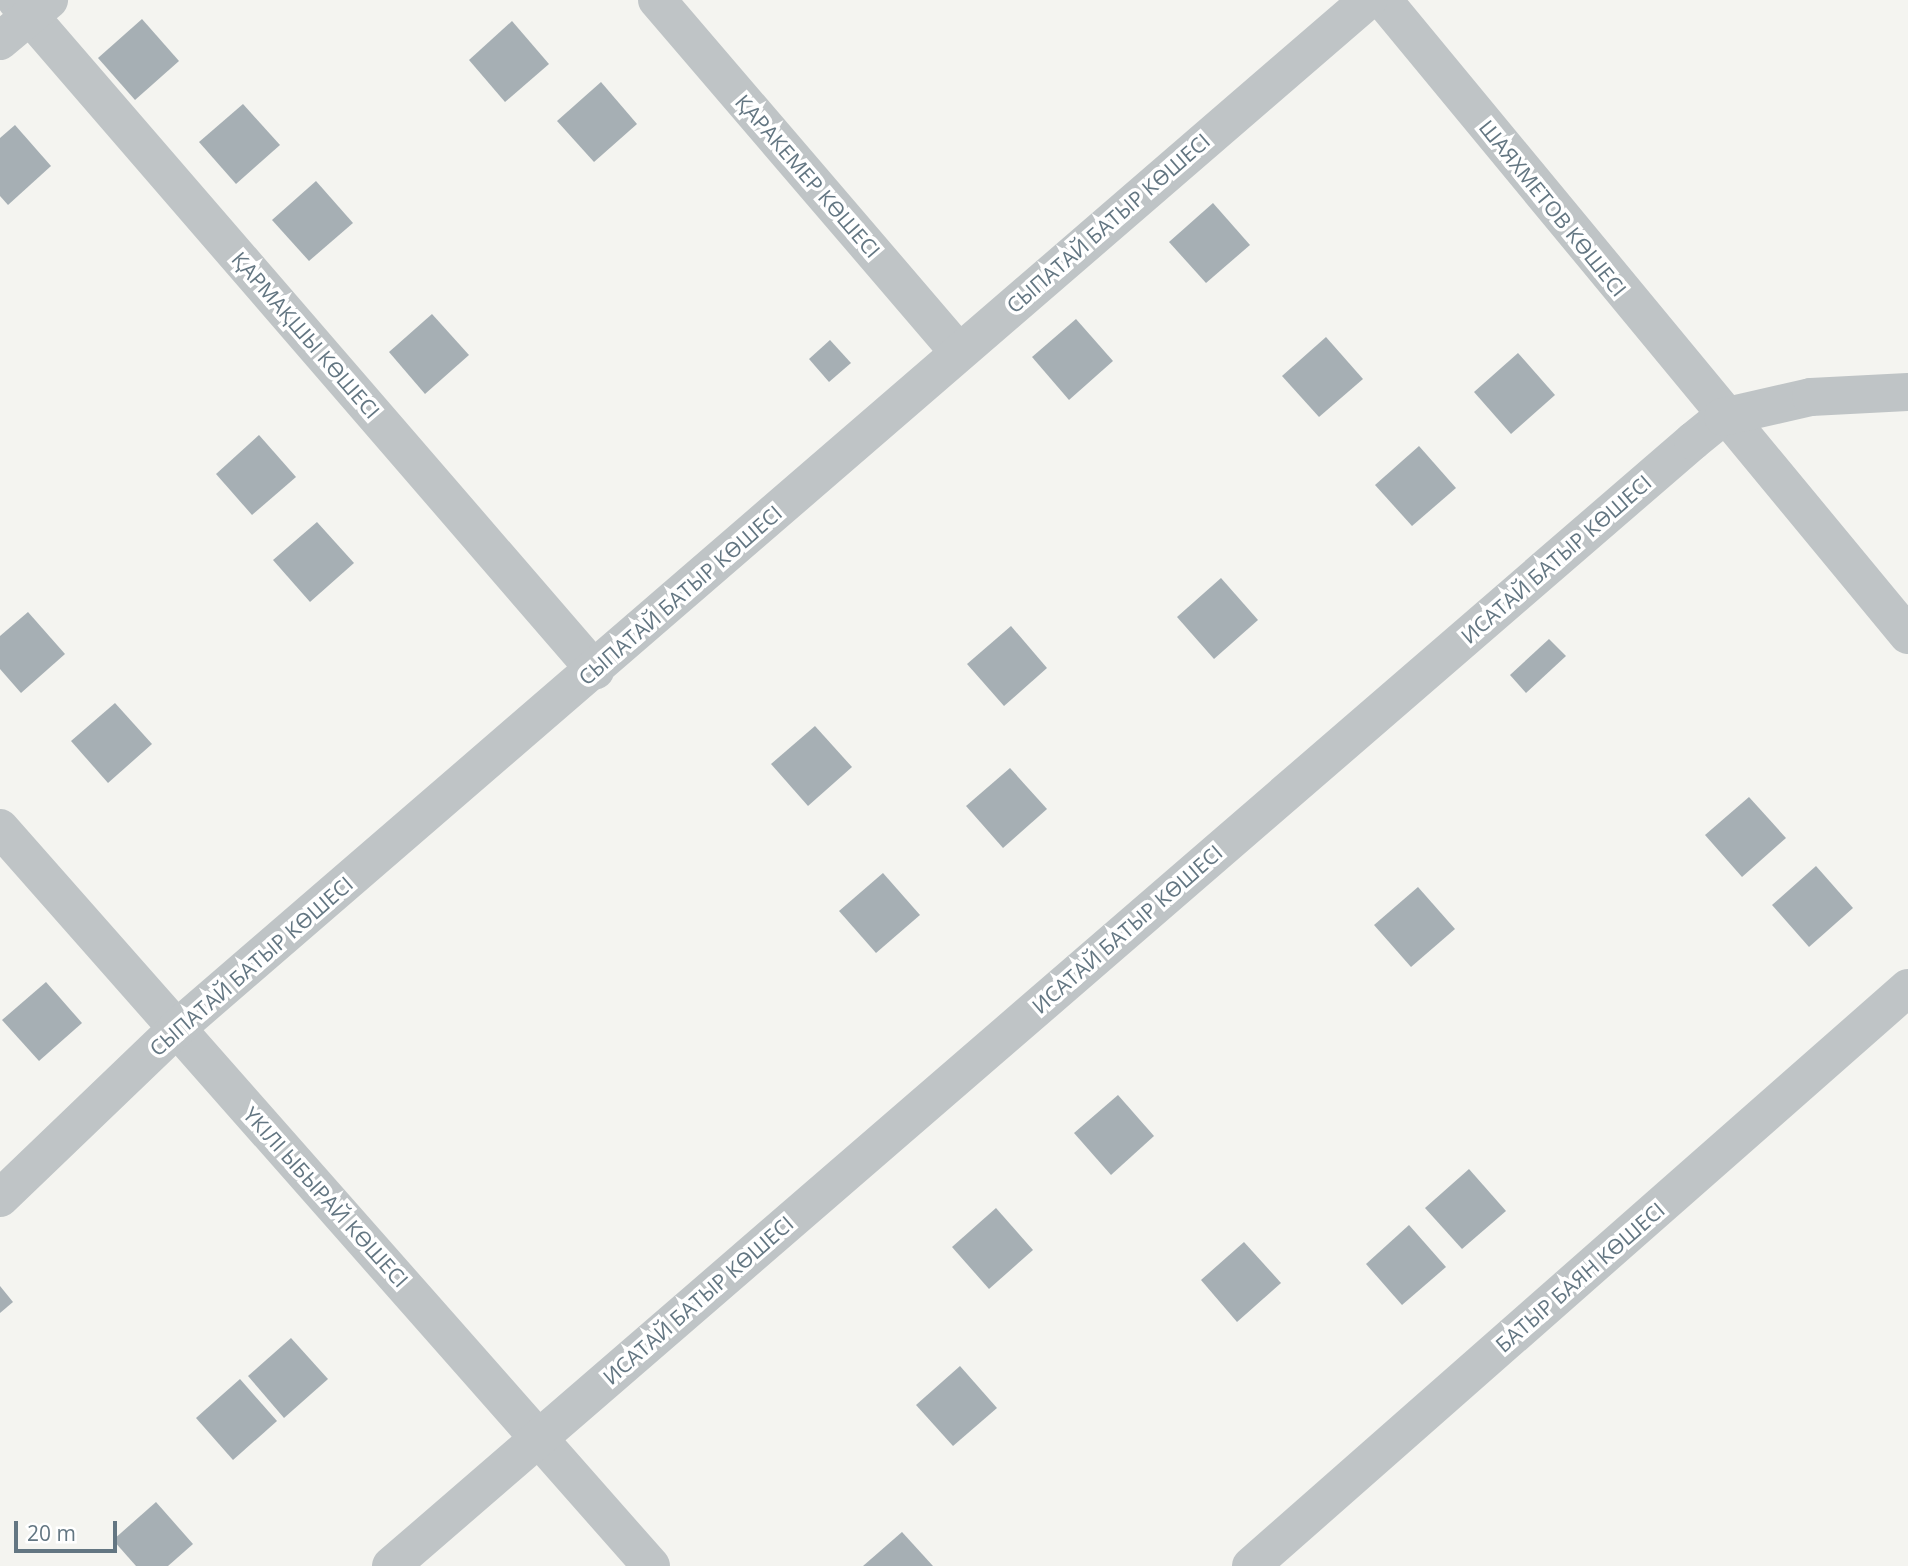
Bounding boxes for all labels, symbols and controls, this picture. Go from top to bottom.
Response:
street label: ҚАРАКЕМЕР КӨШЕСІ [730,89,886,263]
street label: ШАЯХМЕТОВ КӨШЕСІ [1474,115,1632,301]
street label: СЫПАТАЙ БАТЫР КӨШЕСІ [1001,128,1215,318]
street label: ҚАРМАҚШЫ КӨШЕСІ [227,247,385,423]
street label: ИСАТАЙ БАТЫР КӨШЕСІ [1456,469,1656,649]
street label: СЫПАТАЙ БАТЫР КӨШЕСІ [573,500,787,690]
street label: ИСАТАЙ БАТЫР КӨШЕСІ [1027,839,1227,1019]
street label: СЫПАТАЙ БАТЫР КӨШЕСІ [144,871,358,1061]
street label: ҮКІЛІ ЫБЫРАЙ КӨШЕСІ [238,1102,414,1292]
street label: БАТЫР БАЯН КӨШЕСІ [1490,1197,1670,1357]
street label: ИСАТАЙ БАТЫР КӨШЕСІ [598,1210,798,1390]
scale bar [18,1506,121,1550]
text: 20 m [27,1519,76,1547]

